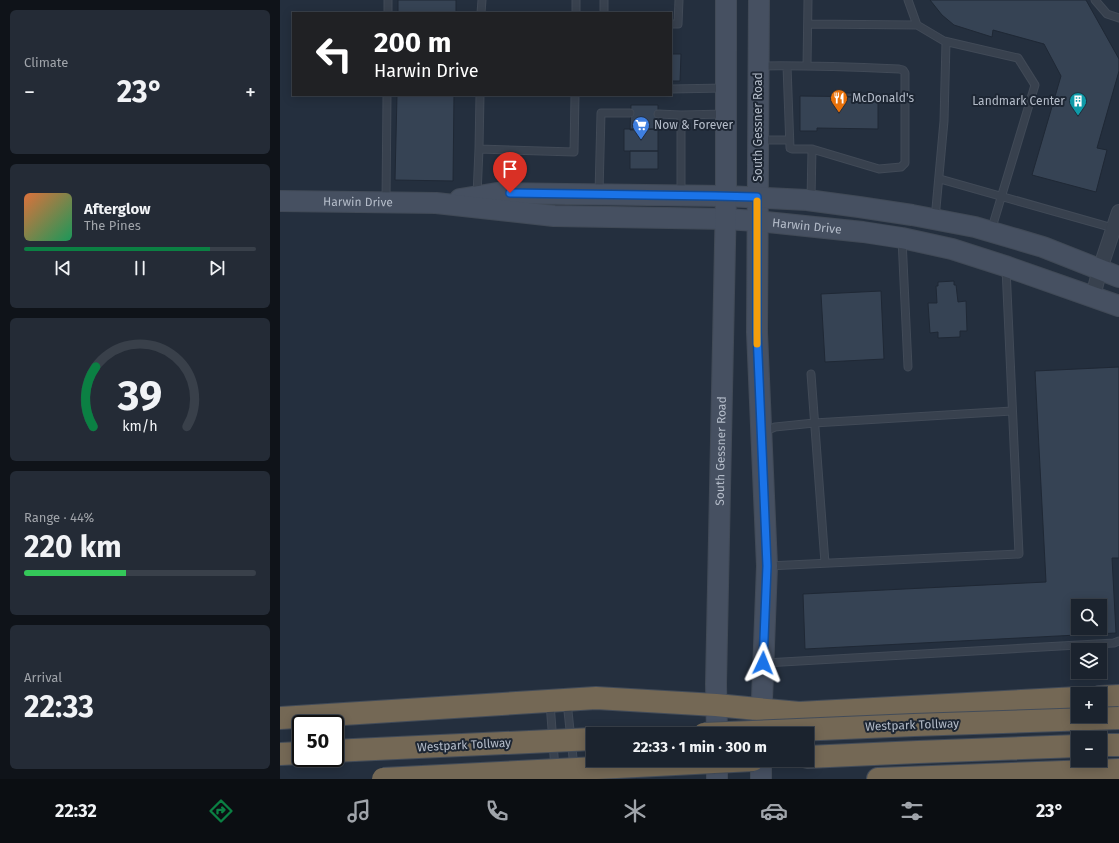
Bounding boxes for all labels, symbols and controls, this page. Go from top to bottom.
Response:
text: 200 m [374,26,452,59]
icon: left [308,28,360,80]
text: Climate [24,55,68,70]
text: Harwin Drive [374,60,479,82]
street label: South Gessner Road [751,72,765,182]
text: 23° [117,74,163,110]
text: − [24,79,35,106]
text: + [245,79,256,106]
restaurant icon: McDonald's [829,88,849,113]
place label: McDonald's [852,91,914,105]
building icon: Landmark Center [1068,91,1088,116]
place label: Landmark Center [972,94,1065,108]
supermarket icon: Now & Forever [631,115,651,140]
place label: Now & Forever [654,118,734,132]
pin [493,152,527,193]
icon: arrive [499,158,521,180]
street label: Harwin Drive [323,195,393,209]
text: Afterglow [84,200,150,218]
street label: Harwin Drive [772,216,842,237]
text: The Pines [84,218,141,233]
icon: previous [52,257,74,279]
icon: pause [129,257,151,279]
icon: next [206,257,228,279]
text: 39 [117,371,162,421]
street label: South Gessner Road [713,396,729,506]
text: km/h [122,418,158,435]
text: Range · 44% [24,510,94,525]
text: 220 km [24,529,122,565]
map controls [1071,599,1107,767]
button: search [1071,599,1107,635]
position arrow [742,642,784,684]
button: layers [1071,643,1107,679]
text: Arrival [24,670,62,685]
button: + [1071,687,1107,723]
text: 22:33 [24,689,94,725]
speed limit sign: 50 [292,715,344,767]
street label: Westpark Tollway [865,716,959,734]
button: − [1071,731,1107,767]
street label: Westpark Tollway [417,736,511,754]
text: 22:33 · 1 min · 300 m [633,738,767,756]
icon: directions [207,797,235,825]
icon: music [345,797,373,825]
icon: phone [483,797,511,825]
icon: climate [621,797,649,825]
icon: car [760,797,788,825]
icon: filters [898,797,926,825]
text: 22:32 [55,800,97,822]
text: 23° [1036,800,1064,822]

